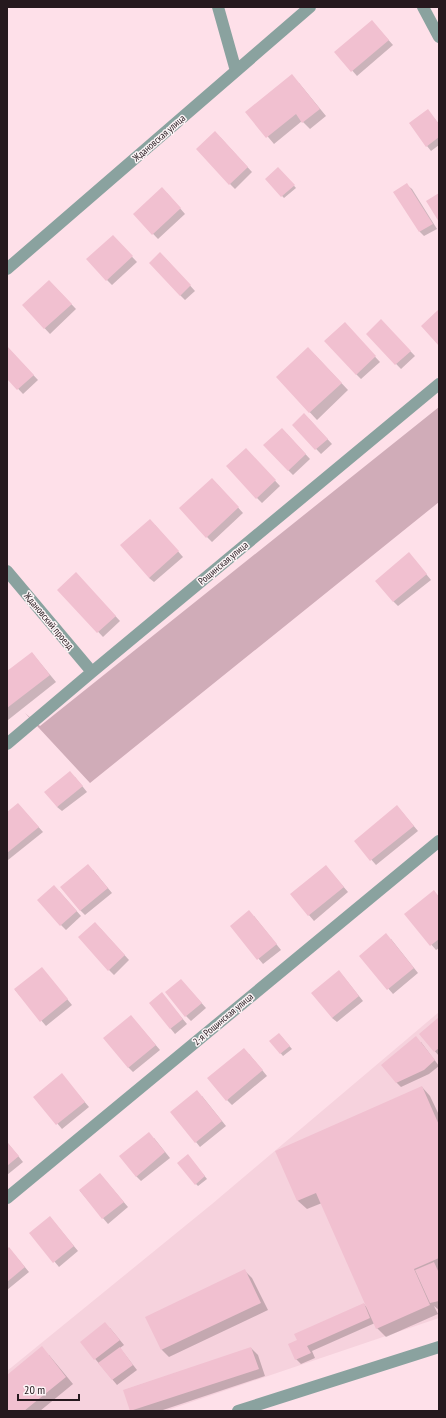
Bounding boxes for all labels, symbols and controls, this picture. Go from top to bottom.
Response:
street label: Ждановская улица [129,112,188,165]
street label: Рощинская улица [195,538,251,588]
street label: Ждановский проезд [21,589,77,653]
street label: 2-я Рощинская улица [190,990,256,1048]
scale bar [18,1376,79,1402]
text: 20 m [24,1382,45,1397]

